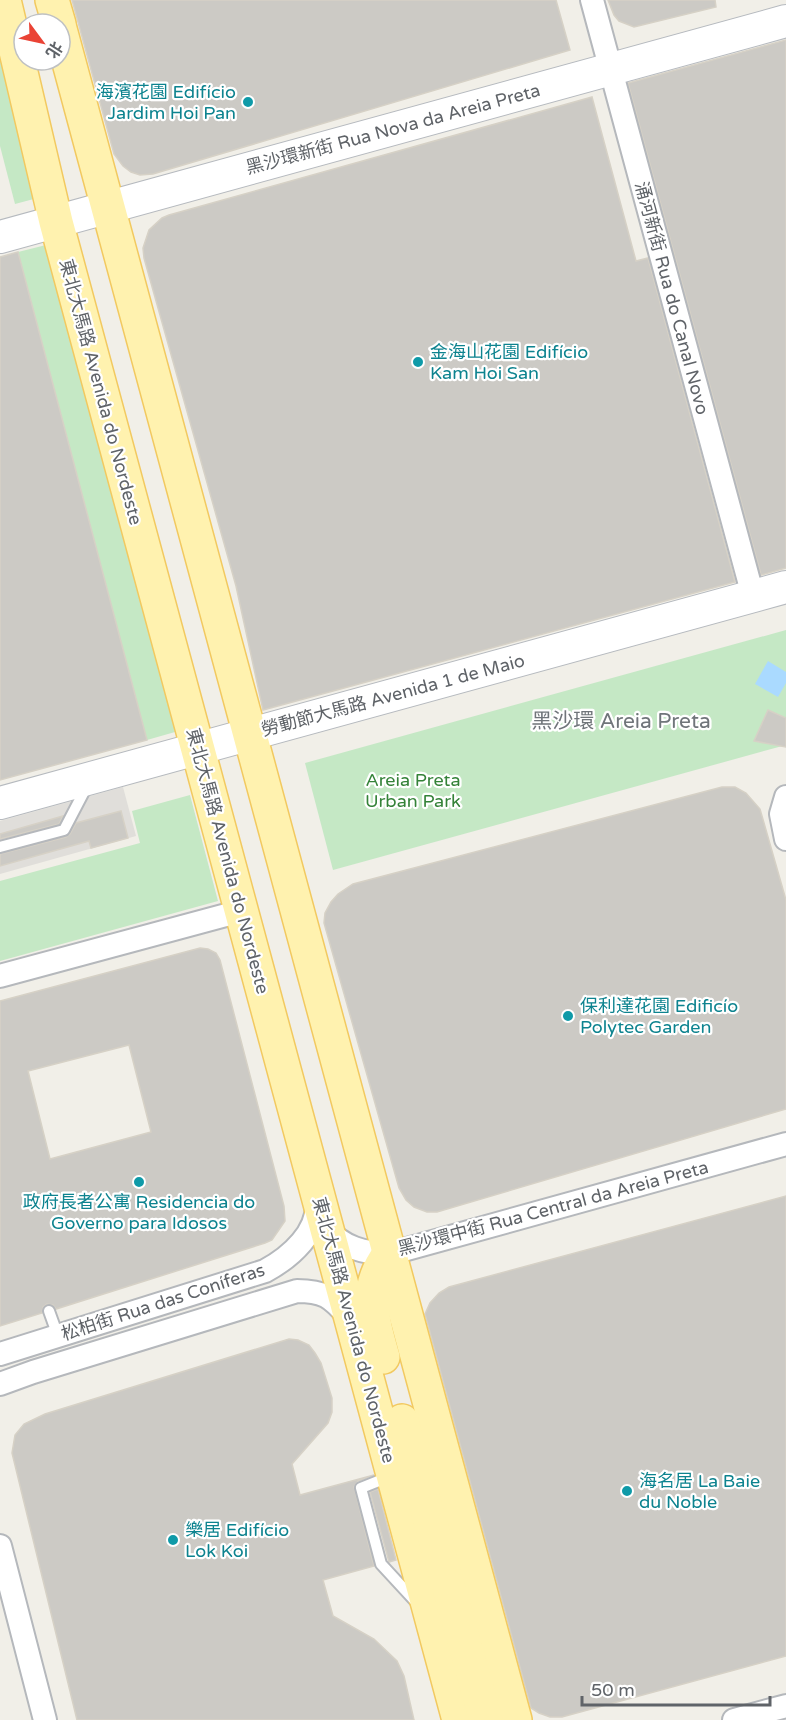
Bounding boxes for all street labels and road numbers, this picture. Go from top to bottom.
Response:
street label: 黑沙環新街 Rua Nova da Areia Preta [243,79,543,179]
street label: 涌河新街 Rua do Canal Novo [630,179,714,417]
street label: 東北大馬路 Avenida do Nordeste [55,257,147,527]
street label: 勞動節大馬路 Avenida 1 de Maio [259,649,527,741]
street label: 東北大馬路 Avenida do Nordeste [182,726,274,996]
street label: 黑沙環中街 Rua Central da Areia Preta [395,1156,711,1260]
street label: 東北大馬路 Avenida do Nordeste [308,1195,400,1465]
street label: 松柏街 Rua das Coníferas [58,1259,268,1345]

